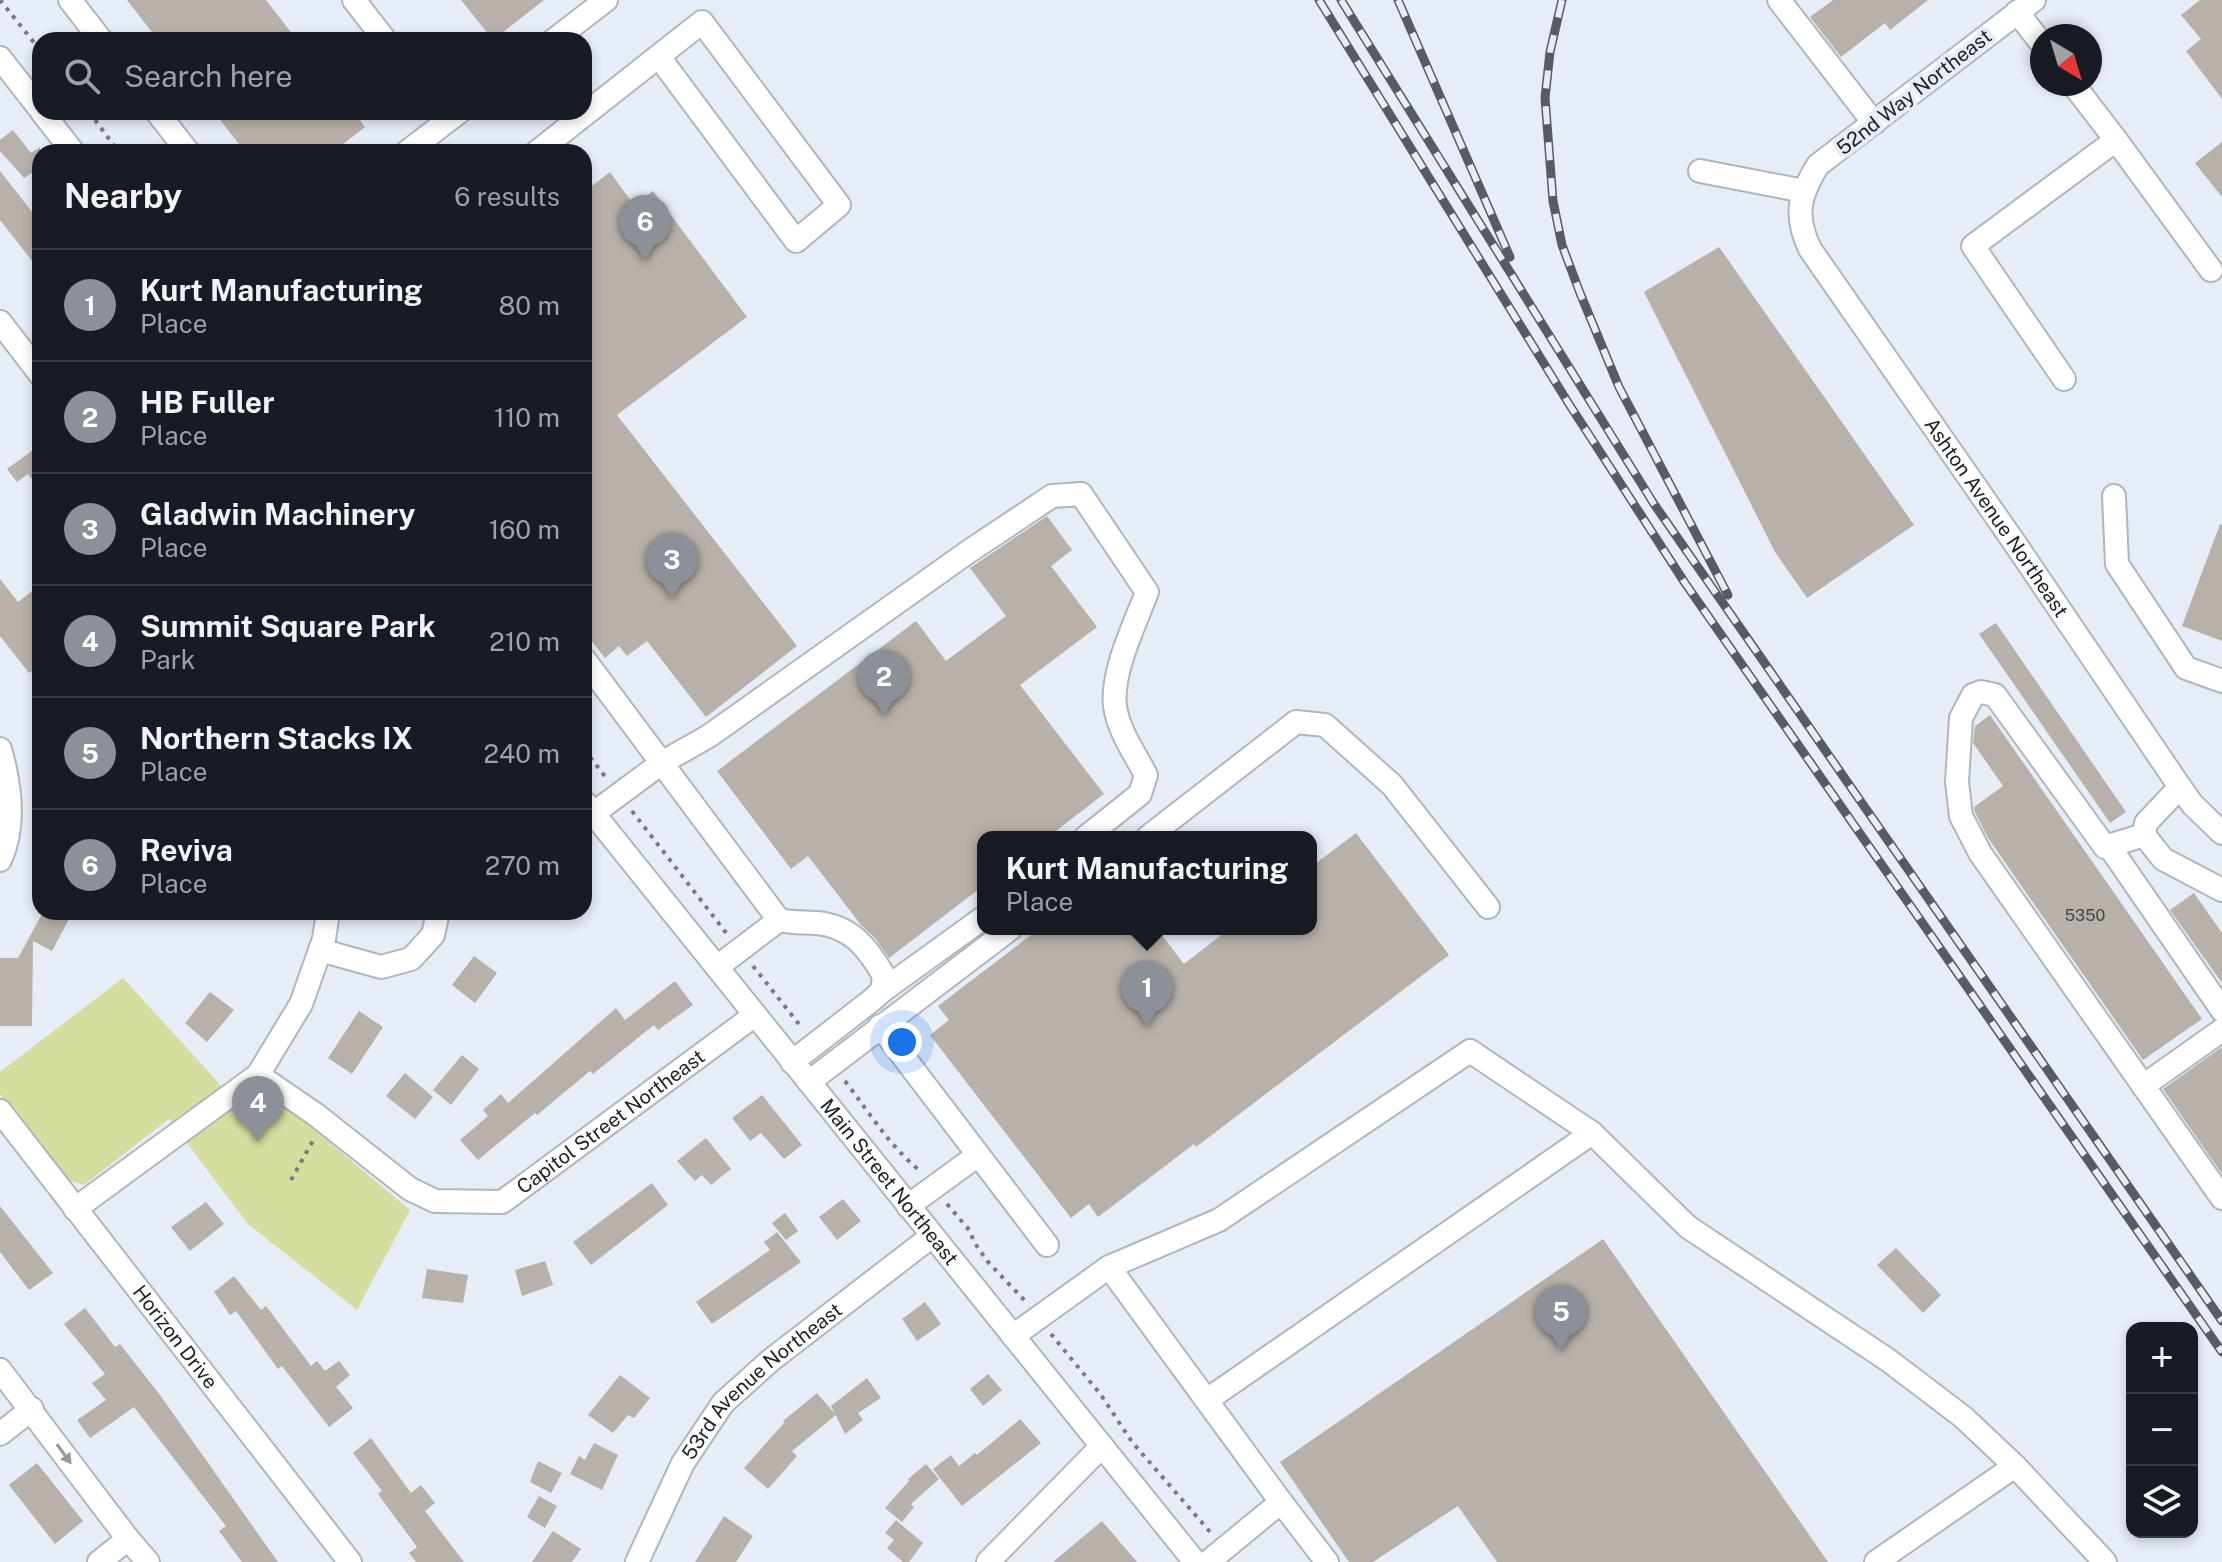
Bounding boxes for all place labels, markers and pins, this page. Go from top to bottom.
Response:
pin: 6 [619,195,671,261]
pin: 3 [646,533,698,599]
pin: 2 [858,650,910,716]
pin: 1 [1121,961,1173,1027]
pin: 4 [232,1076,284,1142]
pin: 5 [1535,1285,1587,1351]

